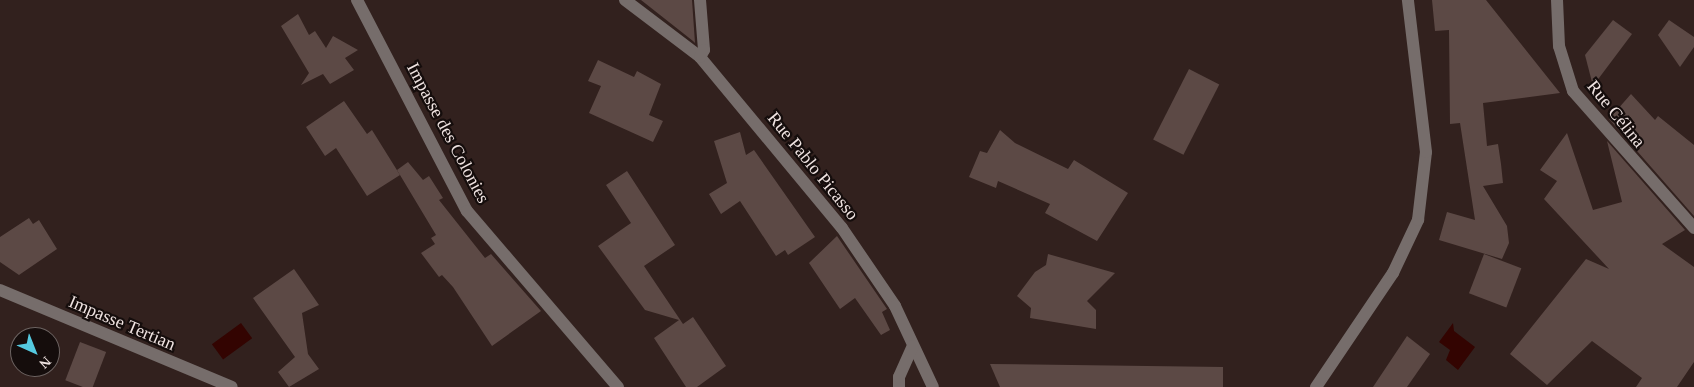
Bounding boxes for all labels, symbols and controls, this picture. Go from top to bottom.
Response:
street label: Impasse des Colonies [402,59,494,207]
street label: Rue Célina [1582,76,1650,152]
street label: Rue Pablo Picasso [763,108,863,224]
street label: Impasse Tertian [65,291,179,355]
north arrow [10,327,60,377]
text: N [36,354,54,371]

